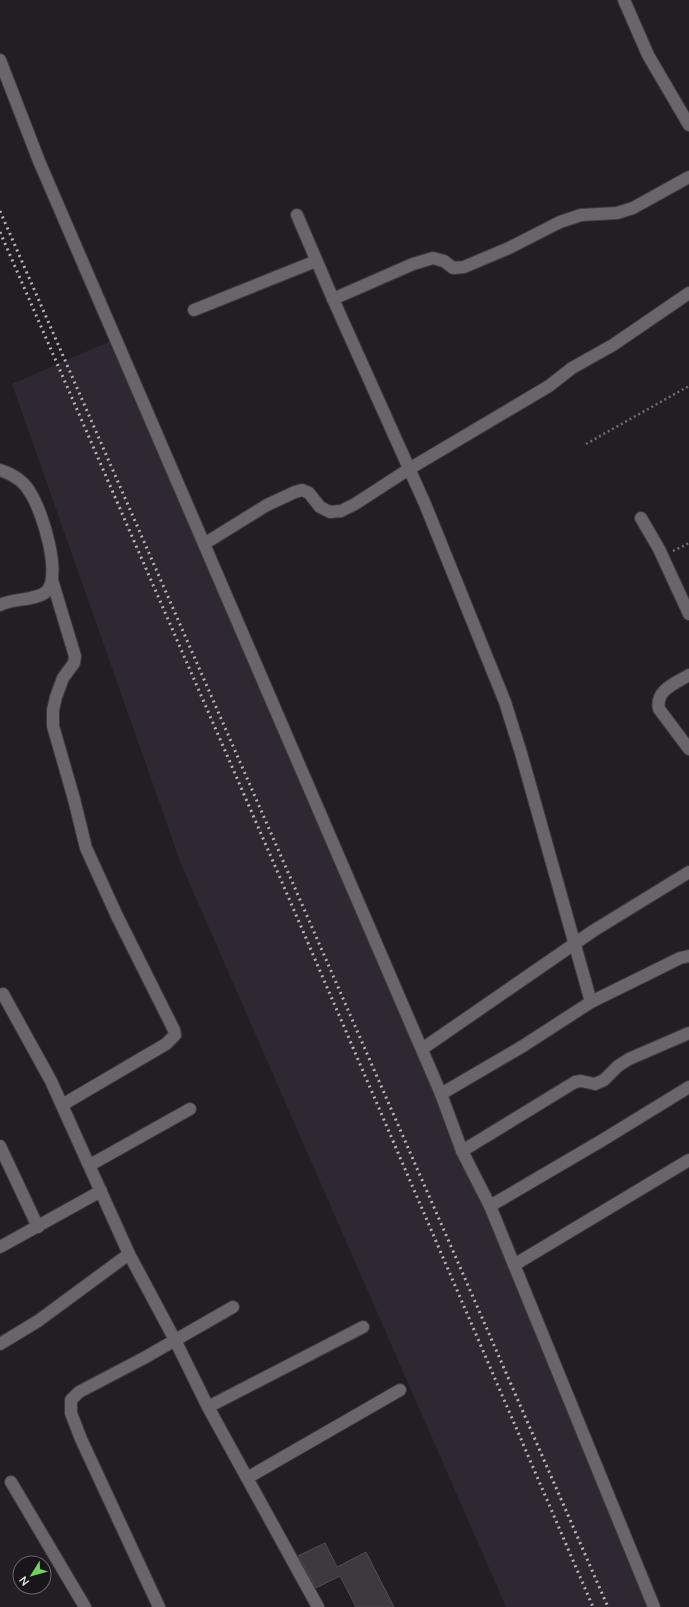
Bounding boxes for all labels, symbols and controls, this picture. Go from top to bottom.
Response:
north arrow [12,1555,52,1595]
text: N [16,1573,32,1589]

